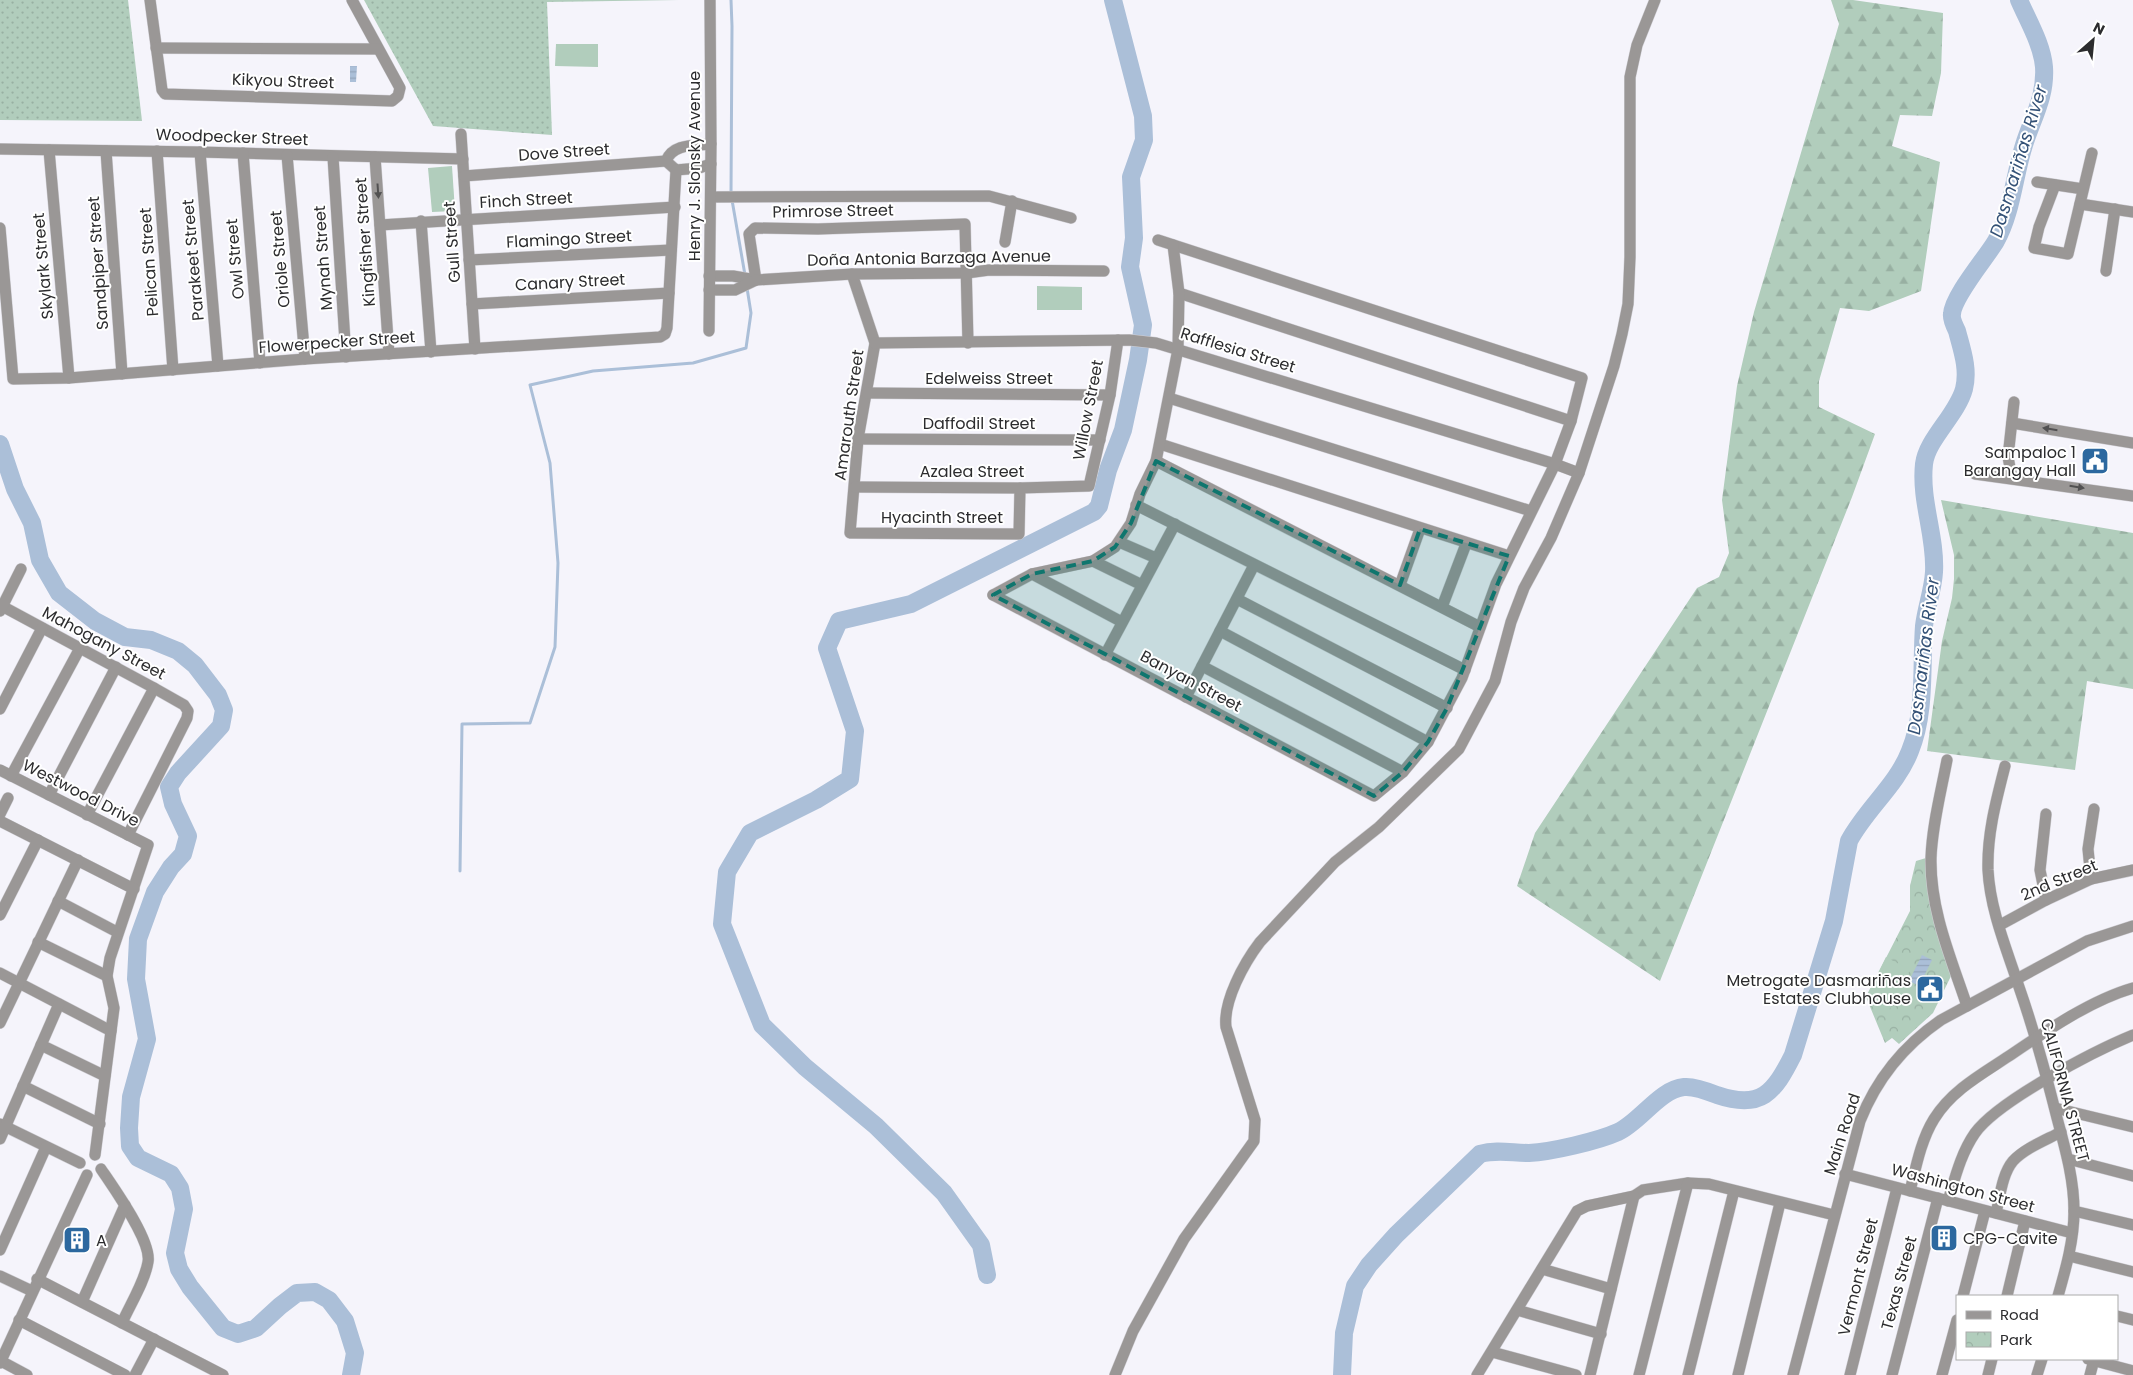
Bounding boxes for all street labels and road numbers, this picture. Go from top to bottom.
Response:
street label: Kikyou Street [231,68,335,94]
street label: Henry J. Slonsky Avenue [683,71,706,261]
street label: Woodpecker Street [155,123,309,151]
street label: Dove Street [518,137,611,167]
street label: Kingfisher Street [349,176,381,307]
street label: Finch Street [479,186,573,214]
street label: Sandpiper Street [82,195,114,331]
street label: Parakeet Street [176,198,210,322]
street label: Primrose Street [772,198,894,224]
street label: Gull Street [438,200,466,284]
street label: Mynah Street [308,205,338,311]
street label: Pelican Street [134,207,164,317]
street label: Oriole Street [264,209,296,309]
street label: Skylark Street [27,212,59,320]
street label: Owl Street [220,218,250,300]
street label: Flamingo Street [506,224,633,254]
street label: Doña Antonia Barzaga Avenue [807,244,1051,272]
street label: Canary Street [514,268,626,296]
street label: Rafflesia Street [1178,322,1299,378]
street label: Flowerpecker Street [258,325,416,359]
street label: Amarouth Street [828,348,870,482]
street label: Willow Street [1067,358,1109,462]
street label: Edelweiss Street [925,367,1053,390]
street label: Daffodil Street [923,412,1036,435]
street label: Azalea Street [920,460,1025,483]
street label: Hyacinth Street [881,506,1003,529]
street label: Mahogany Street [38,601,170,685]
street label: Banyan Street [1136,645,1246,718]
street label: Westwood Drive [19,754,144,832]
street label: 2nd Street [2017,853,2101,906]
street label: CALIFORNIA STREET [2035,1016,2095,1165]
street label: Main Road [1818,1090,1866,1178]
street label: Washington Street [1889,1158,2037,1218]
street label: Vermont Street [1832,1216,1884,1338]
street label: Texas Street [1875,1233,1923,1333]

